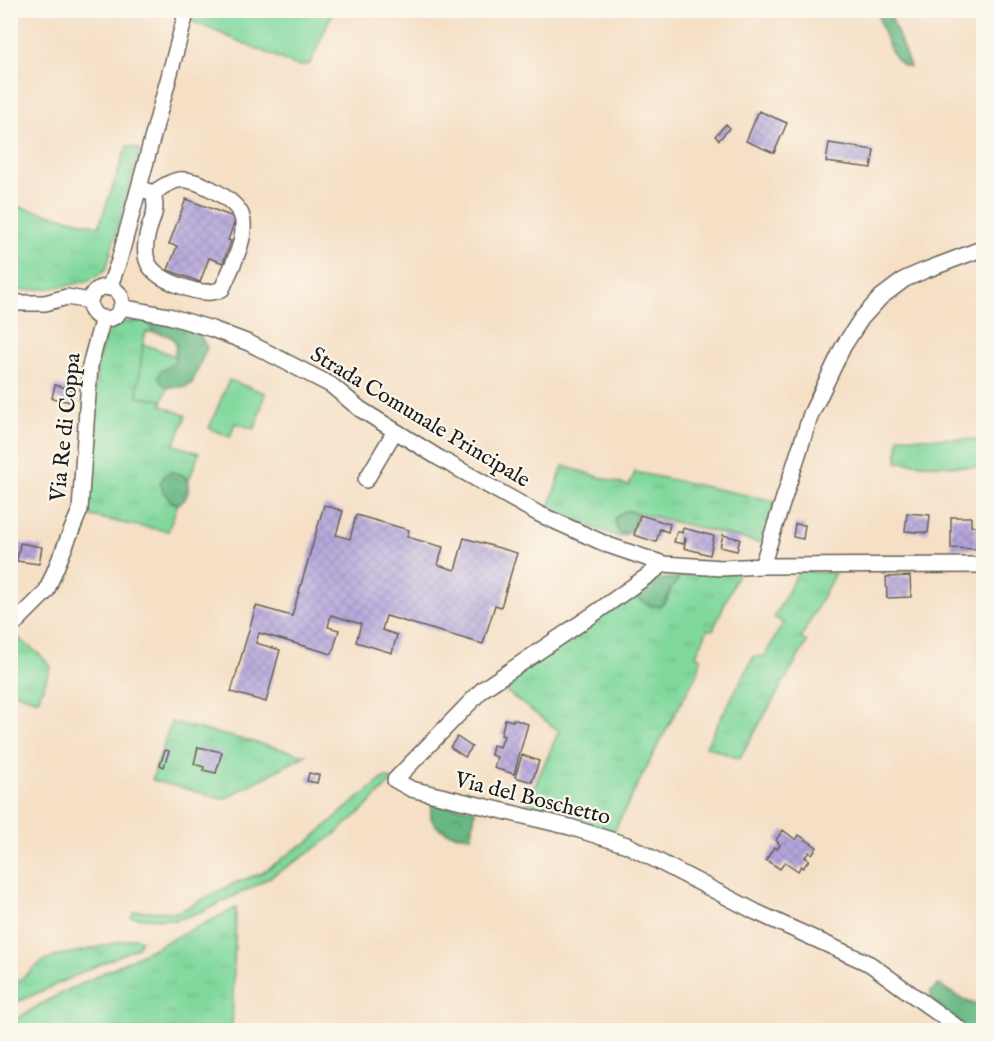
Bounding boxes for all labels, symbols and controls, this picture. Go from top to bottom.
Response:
street label: Strada Comunale Principale [305,341,535,494]
street label: Via Re di Coppa [44,351,88,504]
street label: Via del Boschetto [451,766,613,832]

